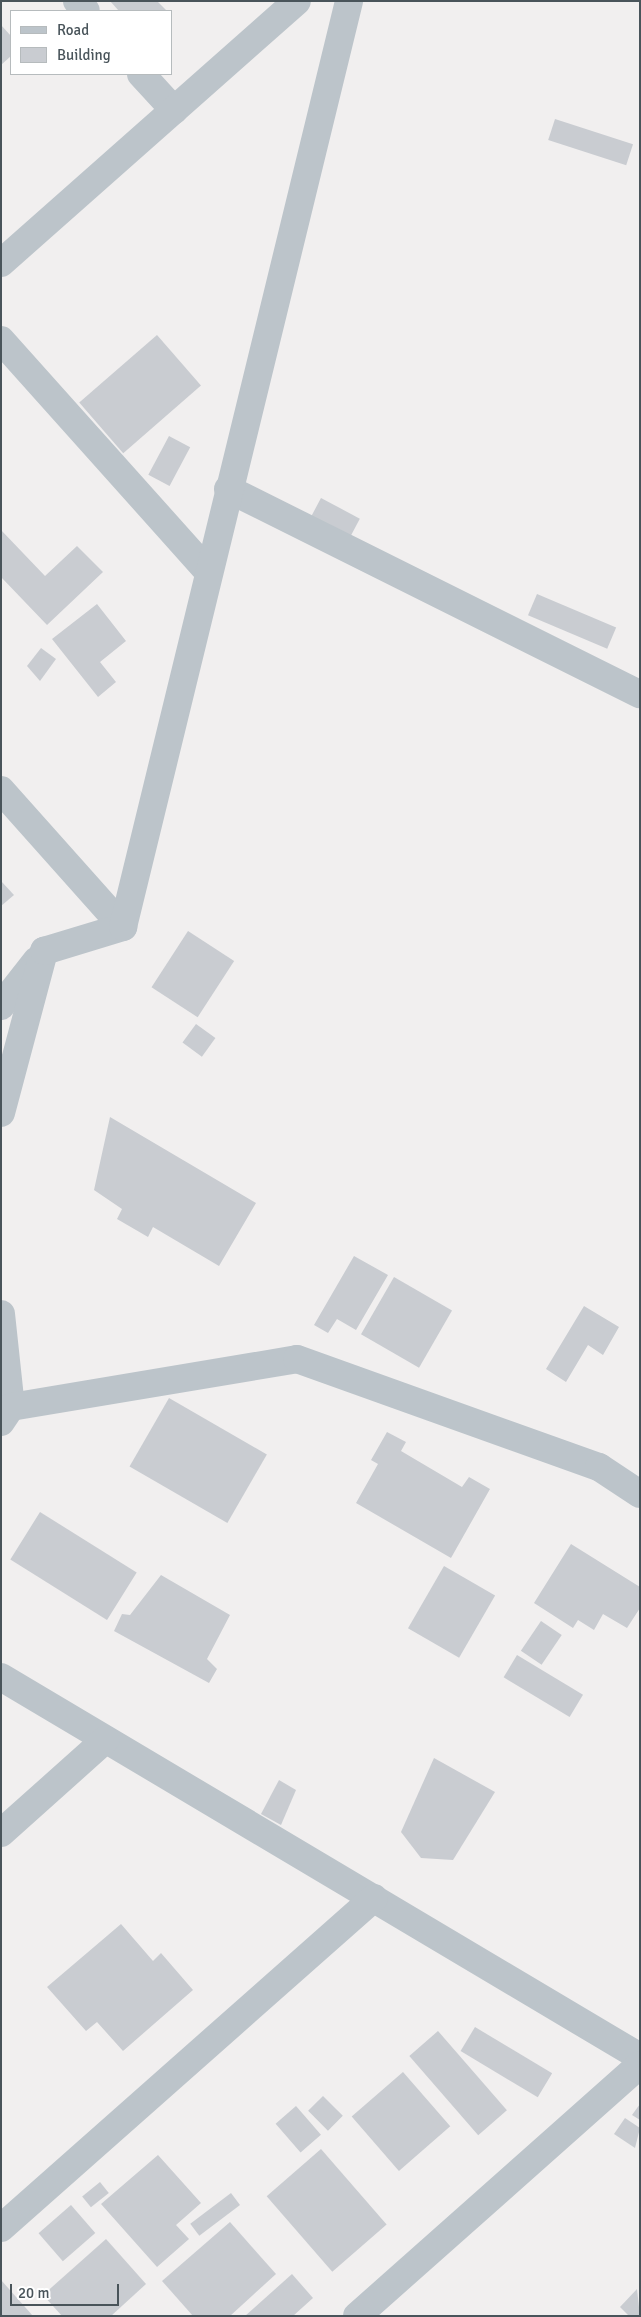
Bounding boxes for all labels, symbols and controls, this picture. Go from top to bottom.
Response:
legend [10,10,172,75]
text: Road [57,21,89,39]
text: Building [57,46,111,64]
scale bar [12,2274,121,2306]
text: 20 m [18,2284,49,2302]

